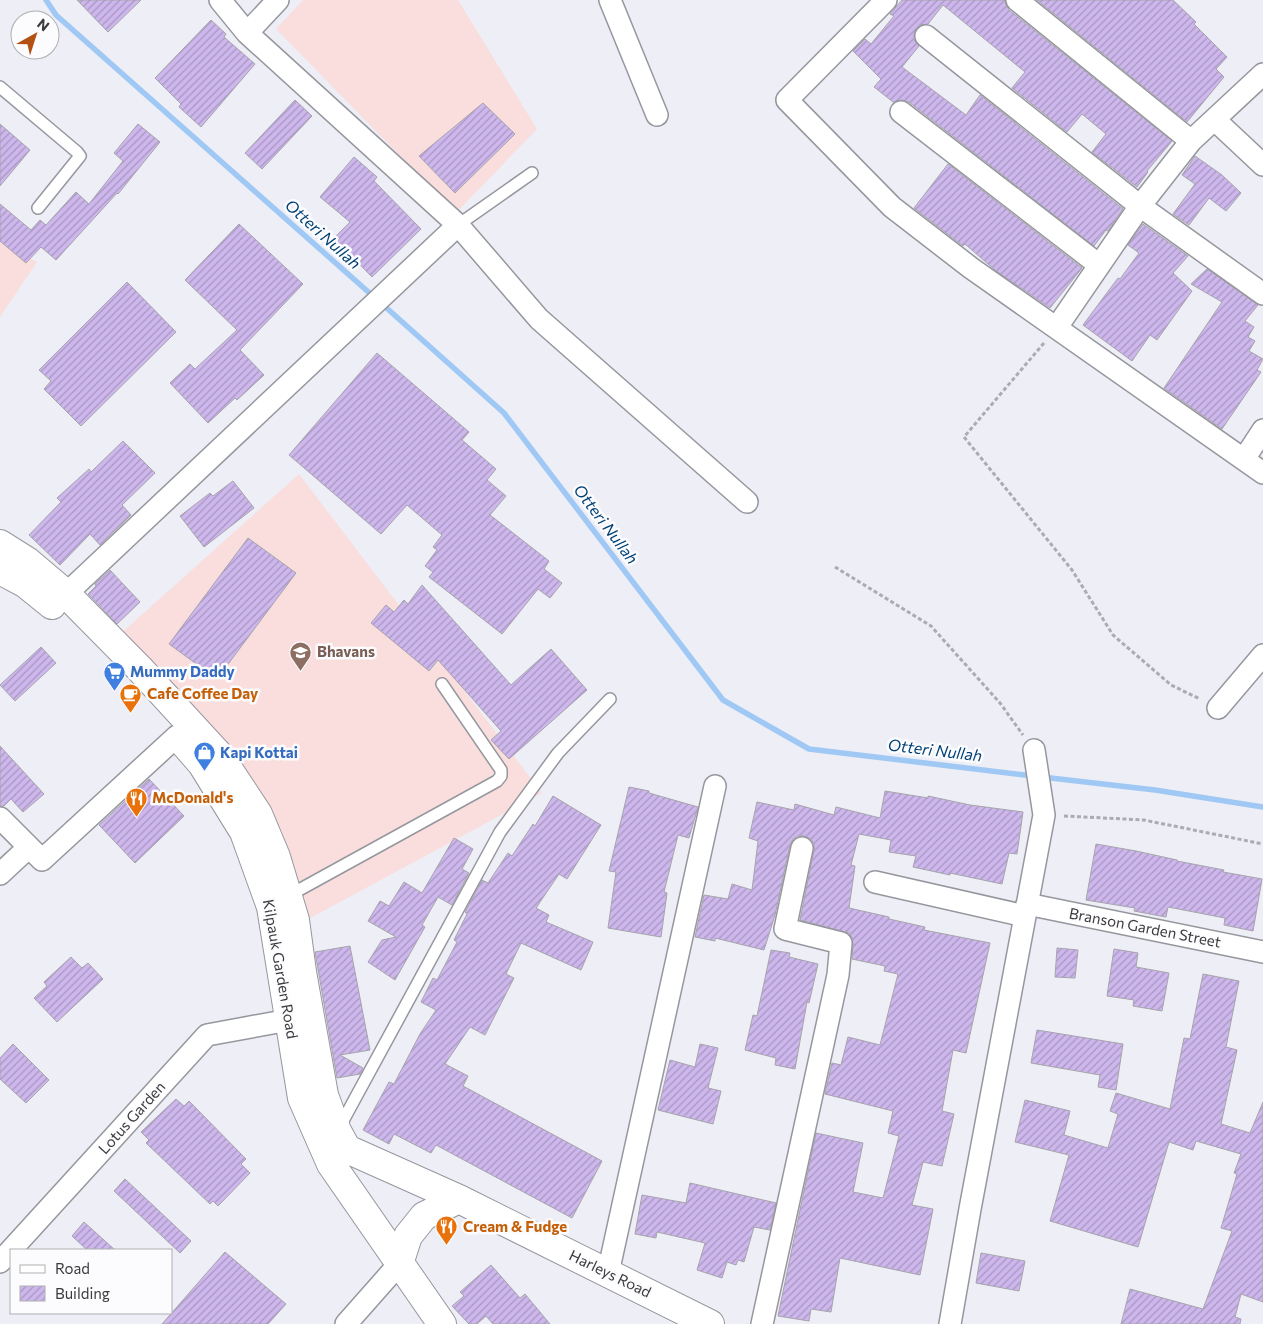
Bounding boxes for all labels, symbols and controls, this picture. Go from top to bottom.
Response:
north arrow [10,10,60,60]
text: N [34,15,53,34]
water label: Otteri Nullah [282,195,365,272]
water label: Otteri Nullah [570,480,642,567]
school or university icon: Bhavans [289,640,313,671]
place label: Bhavans [317,642,375,660]
supermarket icon: Mummy Daddy [102,660,126,691]
place label: Mummy Daddy [130,662,235,680]
cafe icon: Cafe Coffee Day [119,682,143,713]
place label: Cafe Coffee Day [147,684,259,702]
water label: Otteri Nullah [887,734,983,765]
shop icon: Kapi Kottai [192,741,216,772]
place label: Kapi Kottai [220,743,298,761]
restaurant icon: McDonald's [124,786,148,817]
place label: McDonald's [152,788,233,806]
street label: Kilpauk Garden Road [260,898,302,1040]
street label: Branson Garden Street [1068,903,1223,951]
street label: Lotus Garden [94,1077,169,1157]
restaurant icon: Cream & Fudge [435,1215,459,1246]
place label: Cream & Fudge [463,1217,567,1235]
street label: Harleys Road [566,1245,654,1301]
legend [10,1249,172,1314]
text: Road [55,1259,90,1277]
text: Building [55,1284,110,1302]

